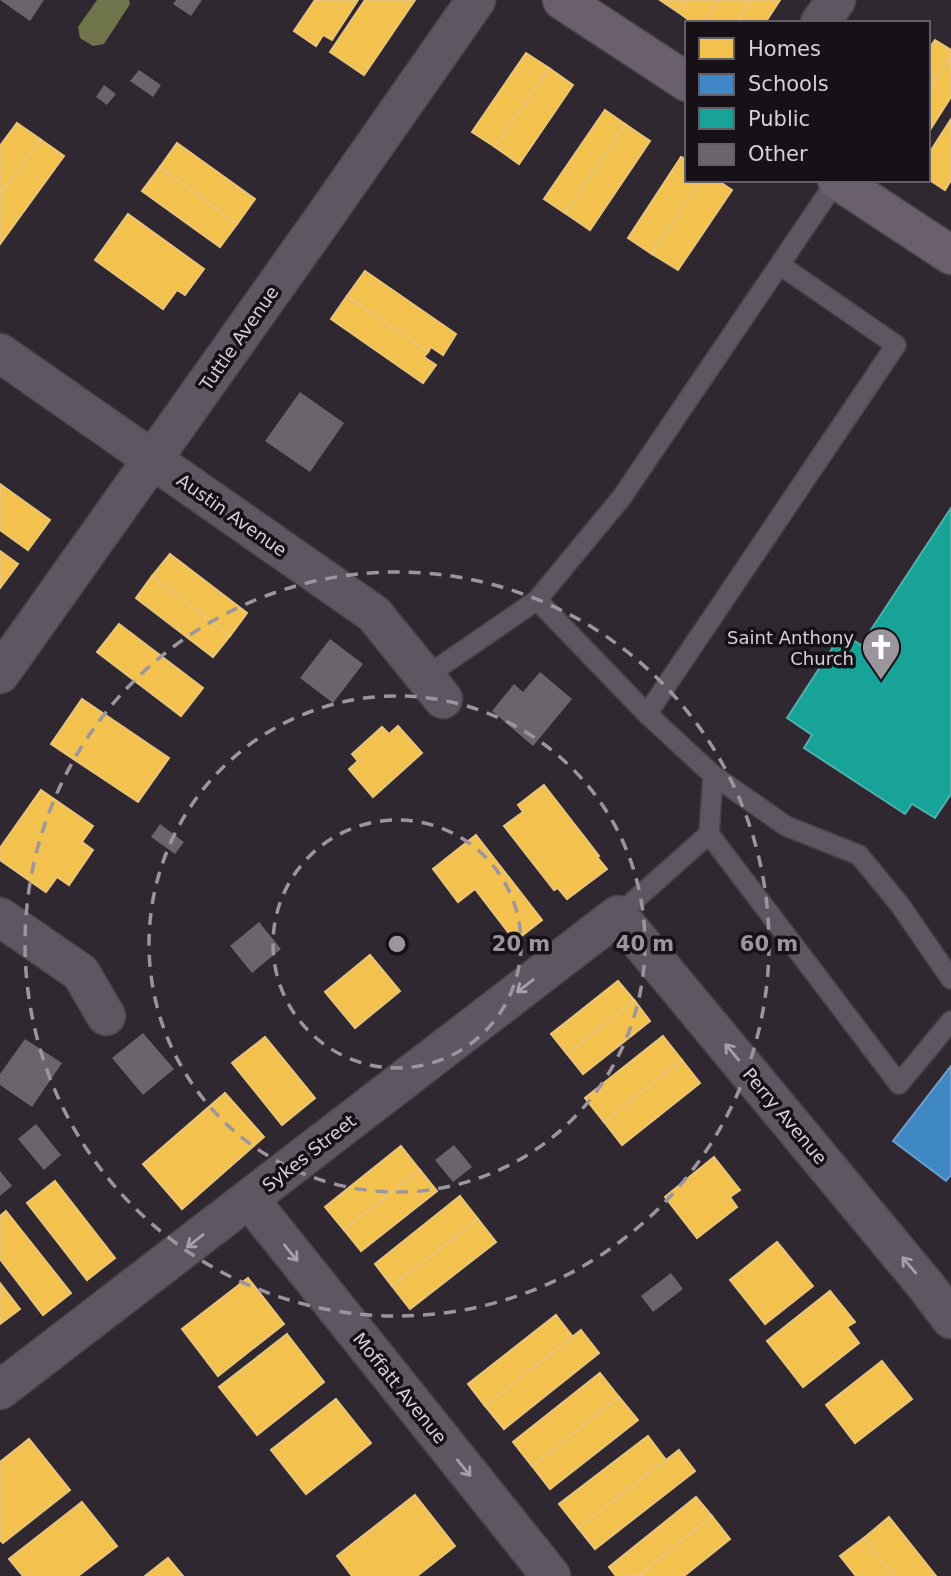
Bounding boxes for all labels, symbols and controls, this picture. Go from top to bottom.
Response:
legend [685,21,930,182]
text: Homes [748,37,821,61]
text: Schools [748,72,829,96]
text: Public [748,107,810,131]
text: Other [748,142,808,166]
street label: Tuttle Avenue [195,282,283,395]
street label: Austin Avenue [173,469,291,561]
church icon: Saint Anthony Church [860,626,902,681]
place label: Saint Anthony Church [727,627,854,669]
centre of rings [385,932,409,956]
text: 20 m [492,932,550,956]
text: 40 m [616,932,674,956]
text: 60 m [740,932,798,956]
one-way arrow [517,979,535,994]
one-way arrow [724,1044,740,1062]
street label: Perry Avenue [739,1064,831,1168]
street label: Sykes Street [258,1110,360,1196]
one-way arrow [185,1233,204,1248]
one-way arrow [284,1243,299,1261]
one-way arrow [901,1256,917,1274]
street label: Moffatt Avenue [349,1328,451,1448]
one-way arrow [457,1459,472,1477]

